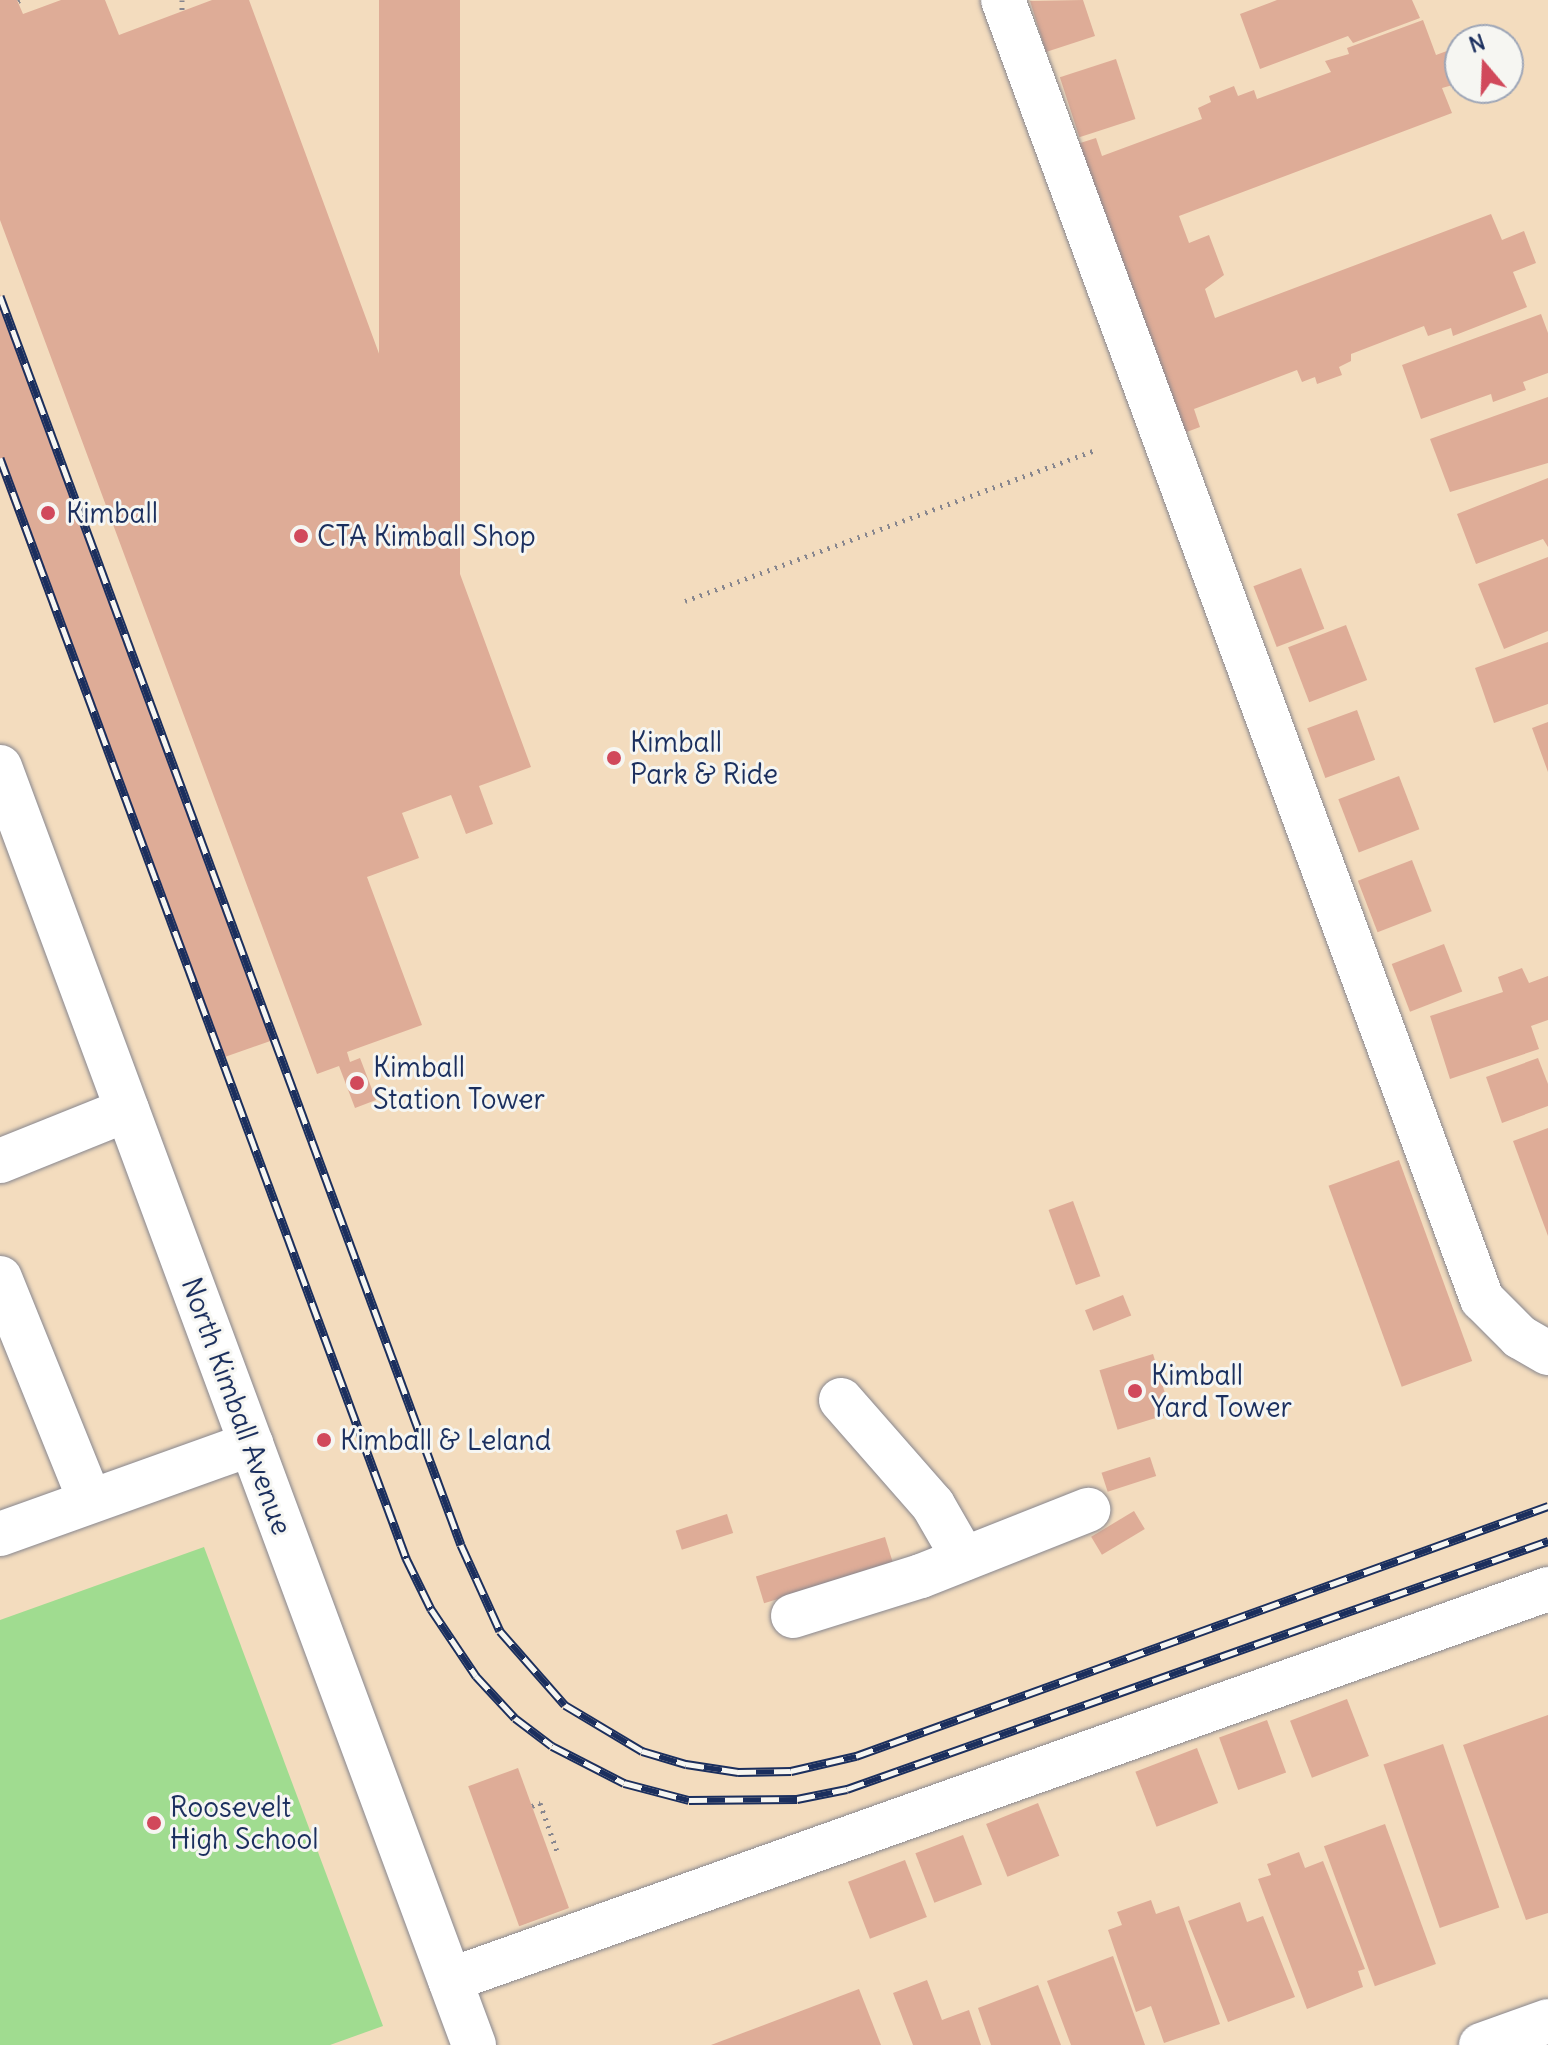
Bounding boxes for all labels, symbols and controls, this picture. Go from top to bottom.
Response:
north arrow [1444,24,1524,104]
text: N [1465,27,1489,59]
place label: Kimball [66,496,158,530]
marker: Kimball [37,502,59,524]
place label: CTA Kimball Shop [317,519,536,553]
marker: CTA Kimball Shop [292,527,310,545]
place label: Kimball Park & Ride [630,725,778,791]
marker: Kimball Park & Ride [605,749,623,767]
place label: Kimball Station Tower [373,1050,545,1116]
marker: Kimball Station Tower [348,1074,366,1092]
street label: North Kimball Avenue [175,1273,299,1539]
place label: Kimball Yard Tower [1151,1358,1292,1424]
marker: Kimball Yard Tower [1126,1382,1144,1400]
place label: Kimball & Leland [340,1423,551,1457]
marker: Kimball & Leland [315,1431,333,1449]
place label: Roosevelt High School [170,1790,319,1856]
marker: Roosevelt High School [145,1814,163,1832]

